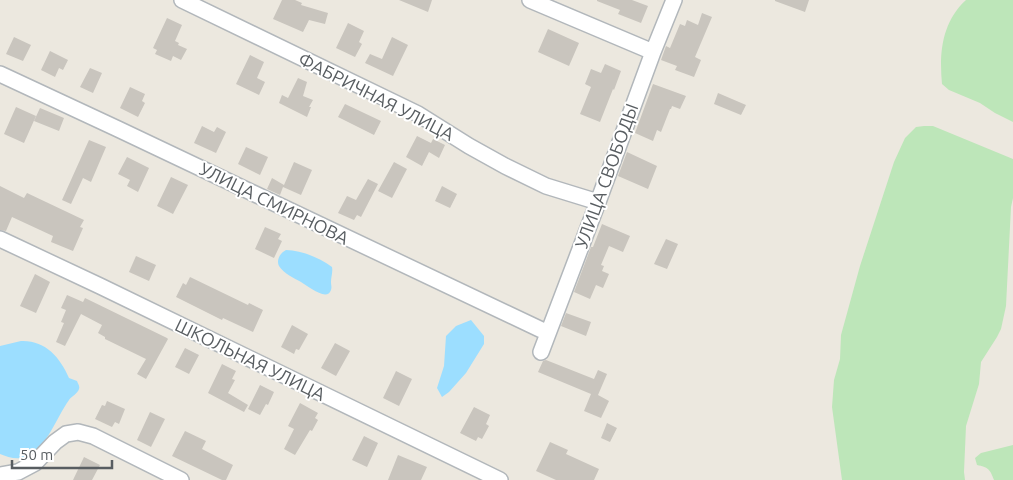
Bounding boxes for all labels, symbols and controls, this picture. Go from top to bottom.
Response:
street label: ФАБРИЧНАЯ УЛИЦА [295,48,458,144]
street label: УЛИЦА СВОБОДЫ [571,101,642,251]
street label: УЛИЦА СМИРНОВА [197,158,353,248]
street label: ШКОЛЬНАЯ УЛИЦА [172,314,329,404]
scale bar [12,438,112,470]
text: 50 m [20,446,53,463]

